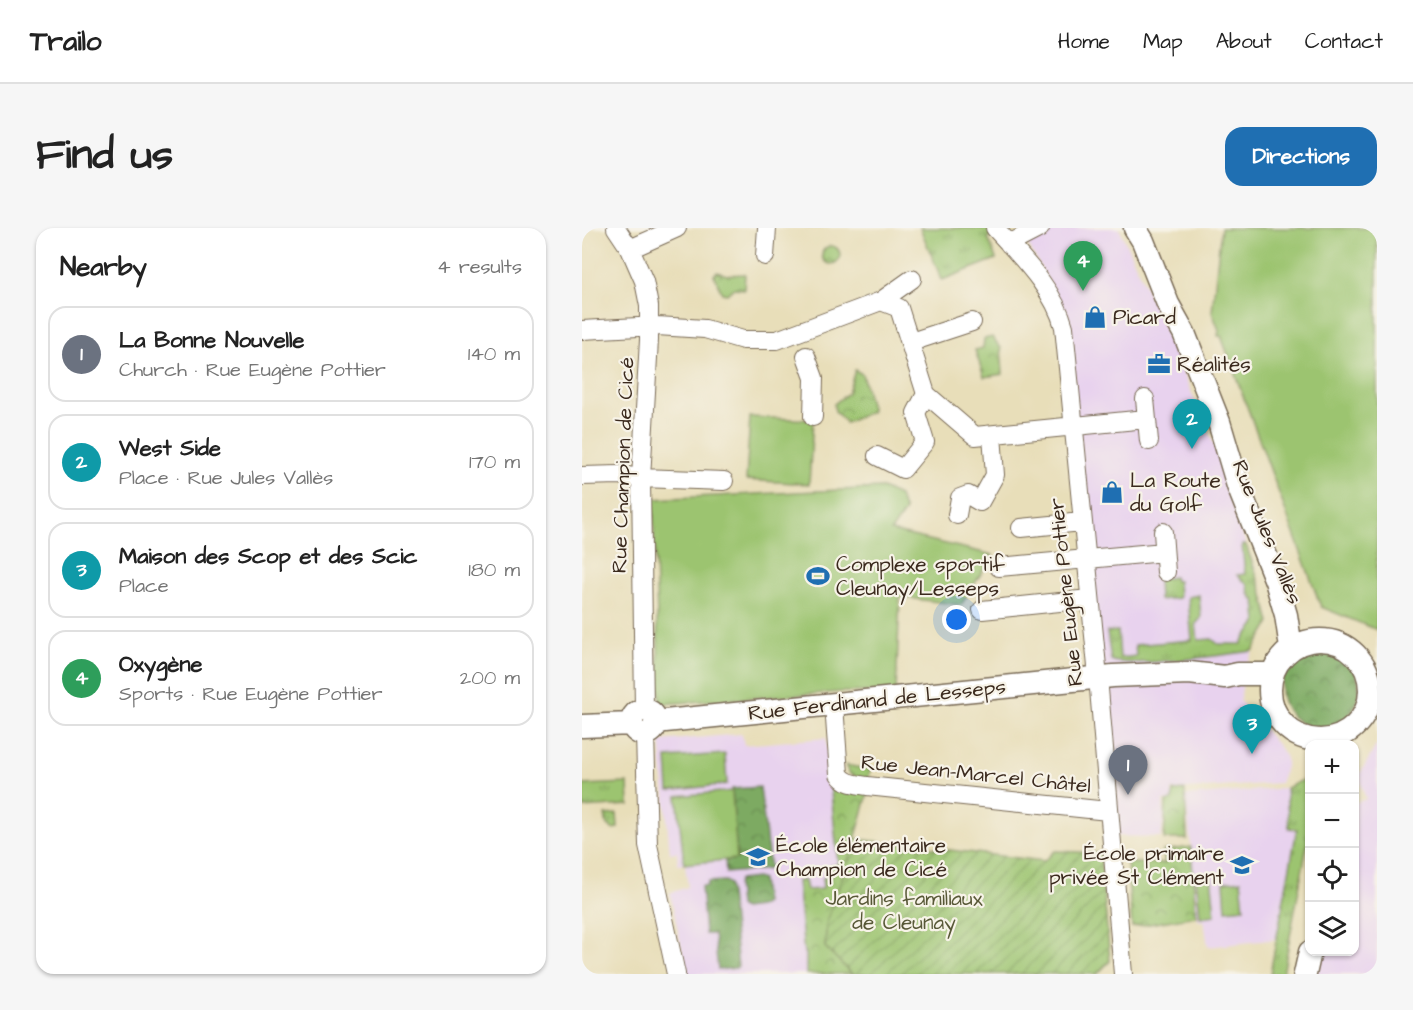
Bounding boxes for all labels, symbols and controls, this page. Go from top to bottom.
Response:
text: Trailo [30,22,102,61]
text: Home [1058,27,1110,56]
text: Map [1143,27,1183,56]
text: About [1216,27,1272,56]
text: Contact [1305,27,1383,56]
text: Find us [36,127,173,185]
button: Directions [1225,127,1377,186]
pin: 4 [1064,242,1102,291]
text: Nearby [60,249,147,285]
text: 4 results [437,253,522,281]
place label: Picard [1113,303,1176,332]
shop icon: Picard [1082,304,1108,330]
text: La Bonne Nouvelle [119,325,304,356]
text: 1 [80,340,83,368]
text: 140 m [468,340,520,368]
place label: Réalités [1177,350,1251,379]
office icon: Réalités [1146,351,1172,377]
text: Church · Rue Eugène Pottier [119,356,386,384]
street label: Rue Champion de Cicé [605,356,642,574]
pin: 2 [1172,400,1212,449]
text: West Side [119,433,221,464]
text: 2 [76,448,87,476]
text: 170 m [469,448,520,476]
street label: Rue Jules Vallès [1225,456,1309,608]
text: Place · Rue Jules Vallès [119,464,333,492]
place label: La Route du Golf [1130,466,1221,519]
shop icon: La Route du Golf [1099,479,1125,505]
street label: Rue Eugène Pottier [1042,496,1092,688]
text: Maison des Scop et des Scic [119,541,417,572]
place label: Complexe sportif Cleunay/Lesseps [836,550,1005,605]
text: 3 [76,556,87,584]
text: 180 m [468,556,520,584]
sports icon: Complexe sportif Cleunay/Lesseps [805,563,831,589]
text: Place [119,572,169,600]
your location [942,605,971,634]
text: Oxygène [119,649,202,680]
text: 4 [75,664,88,692]
text: 200 m [460,664,520,692]
street label: Rue Ferdinand de Lesseps [747,672,1007,729]
text: Sports · Rue Eugène Pottier [119,680,382,708]
pin: 3 [1232,704,1272,754]
map controls [1305,740,1359,956]
button: + [1305,740,1359,794]
pin: 1 [1108,746,1148,795]
street label: Rue Jean-Marcel Châtel [860,748,1092,800]
button: − [1305,794,1359,848]
place label: École élémentaire Champion de Cicé [776,831,947,885]
place label: École primaire privée St Clément [1049,839,1224,893]
school or university icon: École élémentaire Champion de Cicé [745,844,771,870]
button: locate [1305,848,1359,902]
school or university icon: École primaire privée St Clément [1229,852,1255,878]
park label: Jardins familiaux de Cleunay [825,884,983,939]
button: layers [1305,902,1359,956]

